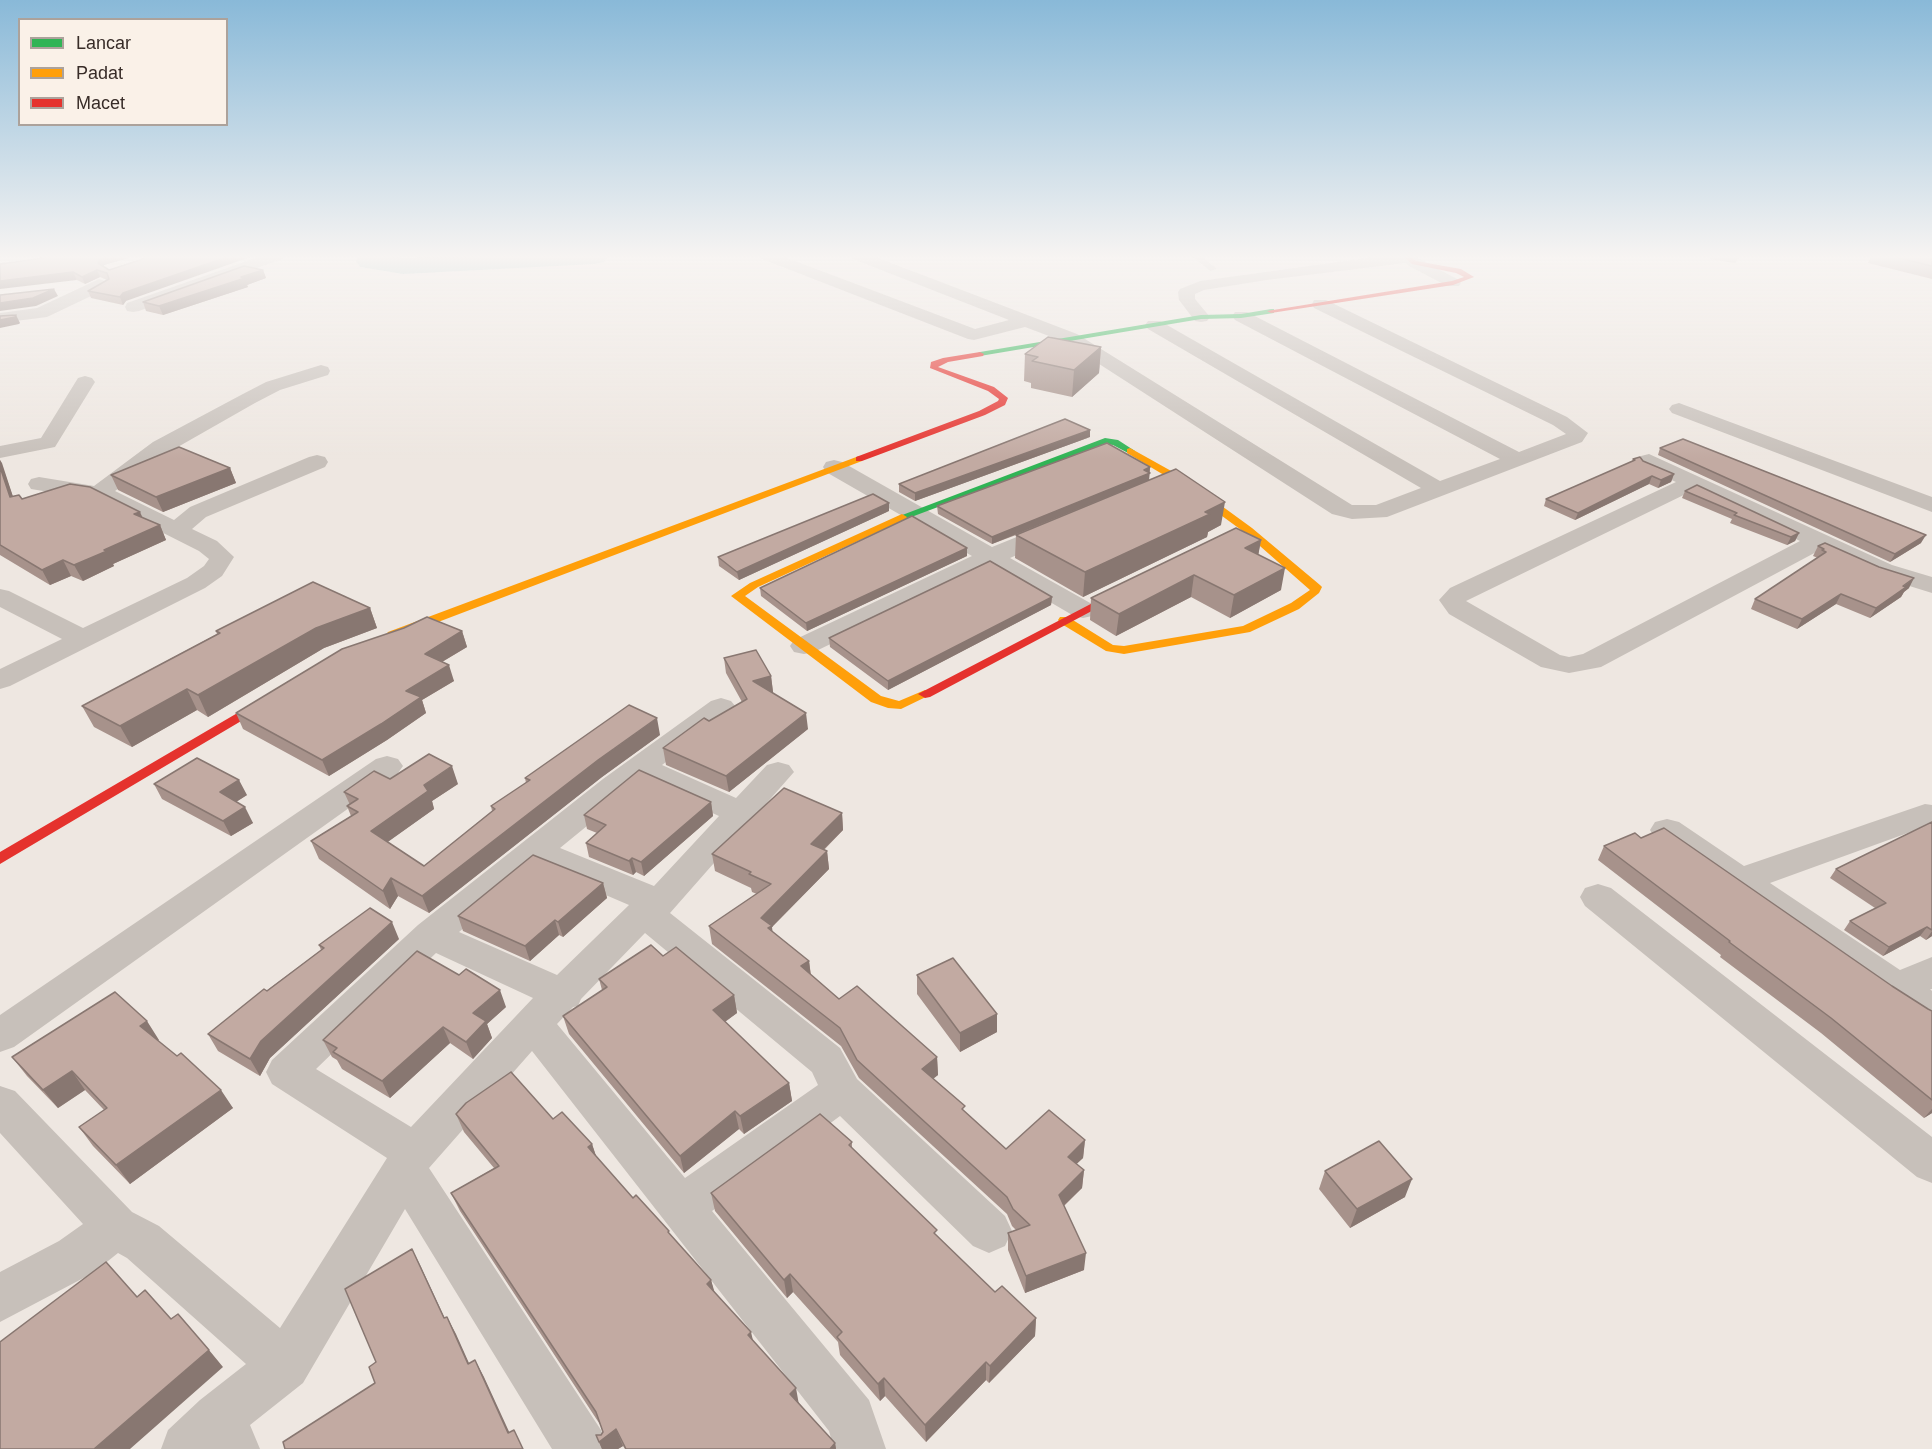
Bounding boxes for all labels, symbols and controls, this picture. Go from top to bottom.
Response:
legend [18,18,228,126]
text: Lancar [76,33,131,53]
text: Padat [76,63,123,83]
text: Macet [76,93,125,113]

